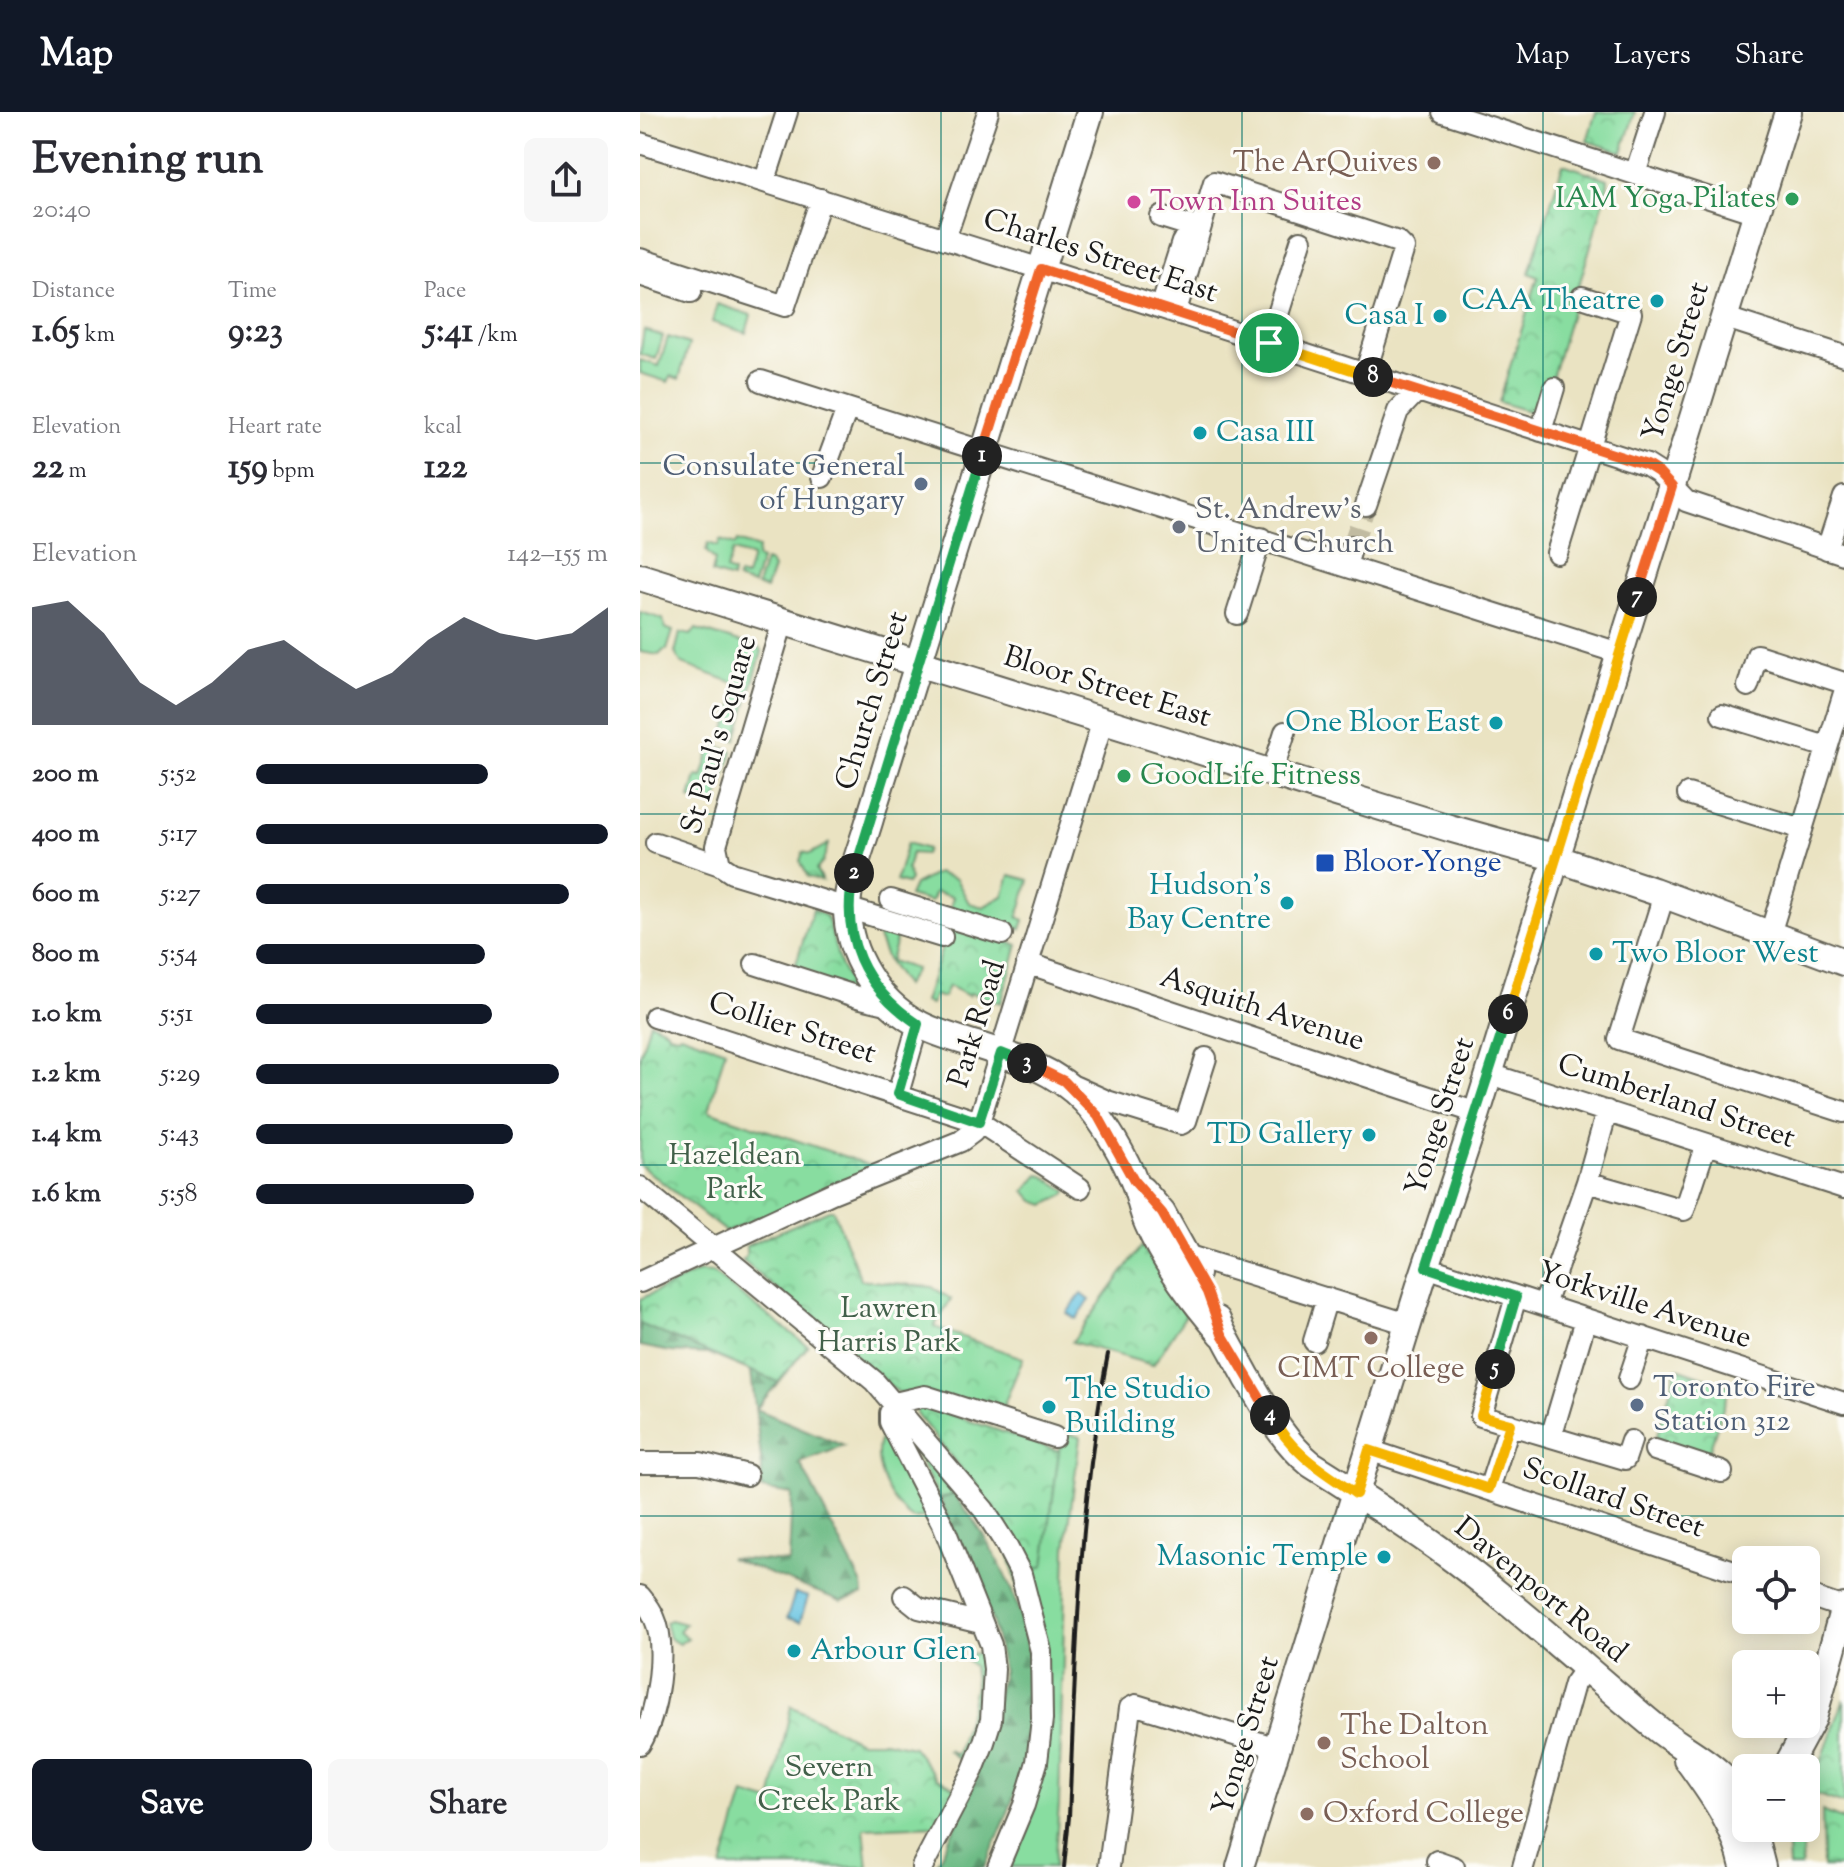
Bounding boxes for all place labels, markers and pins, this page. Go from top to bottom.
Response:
place label: The ArQuives [1233,142,1418,185]
marker: The ArQuives [1425,154,1443,172]
place label: IAM Yoga Pilates [1555,178,1776,221]
place label: Town Inn Suites [1150,181,1362,224]
marker: IAM Yoga Pilates [1783,190,1801,208]
marker: Town Inn Suites [1125,193,1143,211]
place label: CAA Theatre [1462,280,1641,323]
marker: CAA Theatre [1648,292,1666,310]
place label: Casa I [1345,295,1424,338]
marker: Casa I [1431,307,1449,325]
pin [1235,309,1303,377]
pin: 8 [1353,357,1393,397]
place label: Casa III [1216,412,1315,455]
marker: Casa III [1191,424,1209,442]
pin: 1 [962,436,1002,476]
place label: Consulate General of Hungary [663,446,905,523]
marker: Consulate General of Hungary [912,475,930,493]
place label: St. Andrew's United Church [1195,489,1395,566]
marker: St. Andrew's United Church [1170,518,1188,536]
pin: 7 [1617,577,1657,617]
place label: One Bloor East [1285,702,1480,745]
marker: One Bloor East [1487,714,1505,732]
place label: GoodLife Fitness [1140,755,1361,798]
marker: GoodLife Fitness [1115,767,1133,785]
place label: Bloor-Yonge [1343,842,1502,885]
marker: Bloor-Yonge [1314,852,1336,874]
pin: 2 [834,853,874,893]
place label: Hudson's Bay Centre [1127,865,1271,942]
marker: Hudson's Bay Centre [1278,894,1296,912]
place label: Two Bloor West [1612,933,1819,976]
marker: Two Bloor West [1587,945,1605,963]
pin: 6 [1488,994,1528,1034]
pin: 3 [1007,1043,1047,1083]
place label: TD Gallery [1207,1114,1353,1157]
marker: TD Gallery [1360,1126,1378,1144]
marker: CIMT College [1362,1329,1380,1347]
place label: CIMT College [1277,1348,1465,1391]
pin: 5 [1475,1349,1515,1389]
place label: Toronto Fire Station 312 [1653,1367,1816,1444]
place label: The Studio Building [1065,1369,1211,1446]
pin: 4 [1250,1395,1290,1435]
marker: Toronto Fire Station 312 [1628,1396,1646,1414]
marker: The Studio Building [1040,1398,1058,1416]
place label: Masonic Temple [1157,1536,1368,1579]
marker: Masonic Temple [1375,1548,1393,1566]
place label: Arbour Glen [810,1630,977,1673]
marker: Arbour Glen [785,1642,803,1660]
place label: The Dalton School [1340,1705,1489,1782]
marker: The Dalton School [1315,1734,1333,1752]
place label: Oxford College [1323,1793,1524,1836]
marker: Oxford College [1298,1805,1316,1823]

